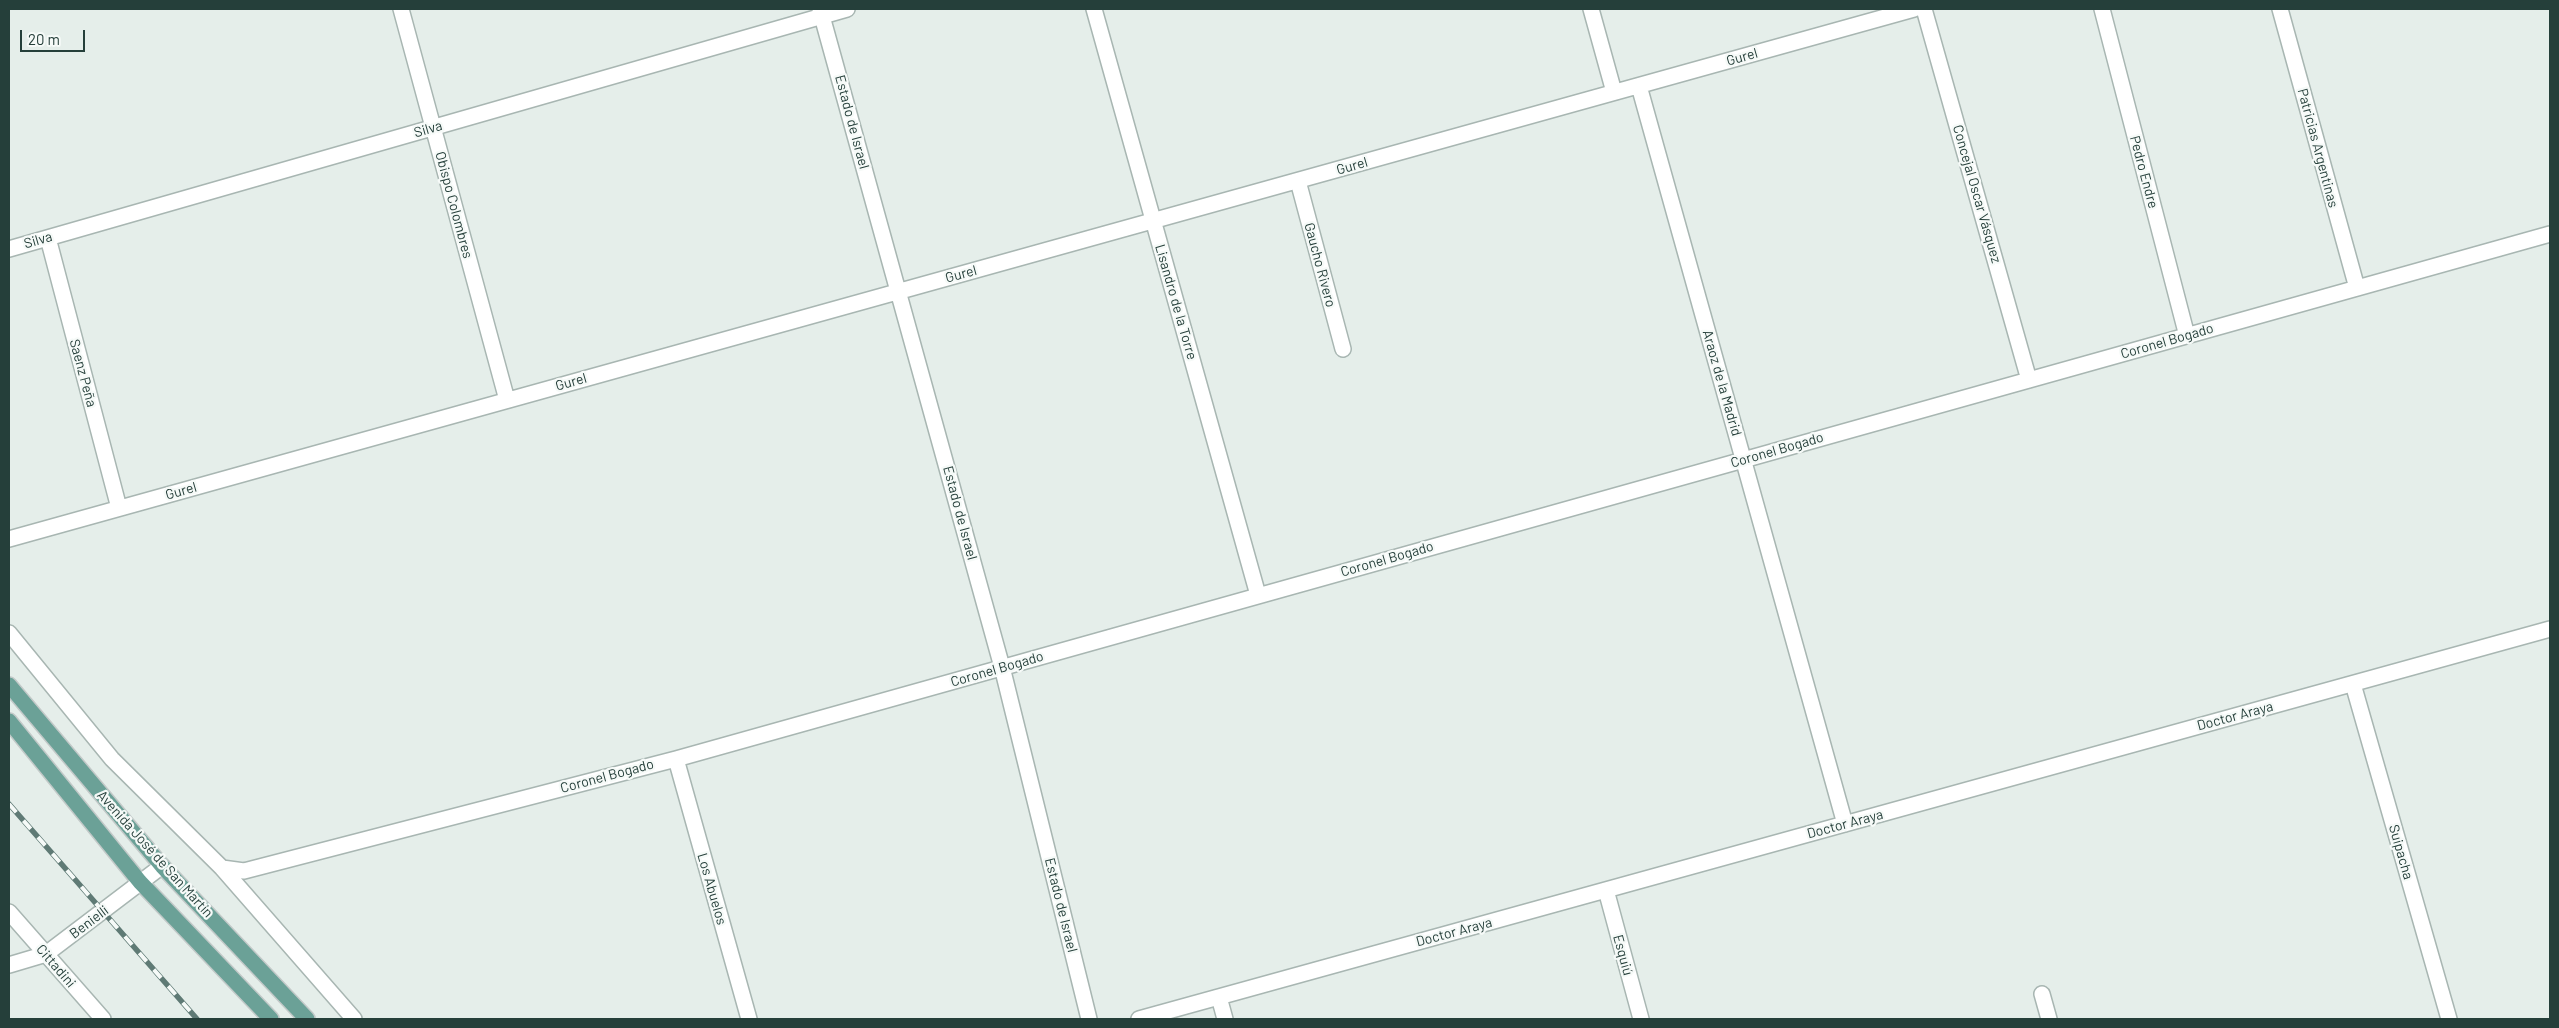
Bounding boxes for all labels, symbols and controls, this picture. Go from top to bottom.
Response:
scale bar [22,20,88,52]
text: 20 m [28,30,60,48]
street label: Gurel [1724,45,1760,69]
street label: Estado de Israel [831,73,873,171]
street label: Patricias Argentinas [2294,87,2342,209]
street label: Silva [412,117,444,141]
street label: Concejal Oscar Vásquez [1949,123,2005,265]
street label: Pedro Endre [2126,134,2162,210]
street label: Obispo Colombres [432,150,476,260]
street label: Gurel [1334,154,1370,178]
street label: Gaucho Rivero [1301,221,1339,309]
street label: Silva [22,228,54,252]
street label: Lisandro de la Torre [1151,242,1201,362]
street label: Gurel [943,262,979,286]
street label: Coronel Bogado [2119,320,2215,362]
street label: Araoz de la Madrid [1699,328,1745,438]
street label: Saenz Peña [66,337,100,409]
street label: Gurel [553,370,589,394]
street label: Coronel Bogado [1729,429,1825,471]
street label: Estado de Israel [939,464,981,562]
street label: Gurel [163,479,199,503]
street label: Coronel Bogado [1339,538,1435,580]
street label: Coronel Bogado [949,648,1045,690]
street label: Doctor Araya [2195,698,2275,734]
street label: Coronel Bogado [558,755,656,797]
street label: Avenida José de San Martín [94,787,216,921]
street label: Doctor Araya [1805,806,1885,842]
street label: Suipacha [2385,823,2417,881]
street label: Los Abuelos [694,851,730,927]
street label: Estado de Israel [1041,856,1081,954]
street label: Benielli [66,902,112,942]
street label: Doctor Araya [1414,914,1494,950]
street label: Esquiú [1610,933,1636,977]
street label: Cittadini [33,941,79,991]

